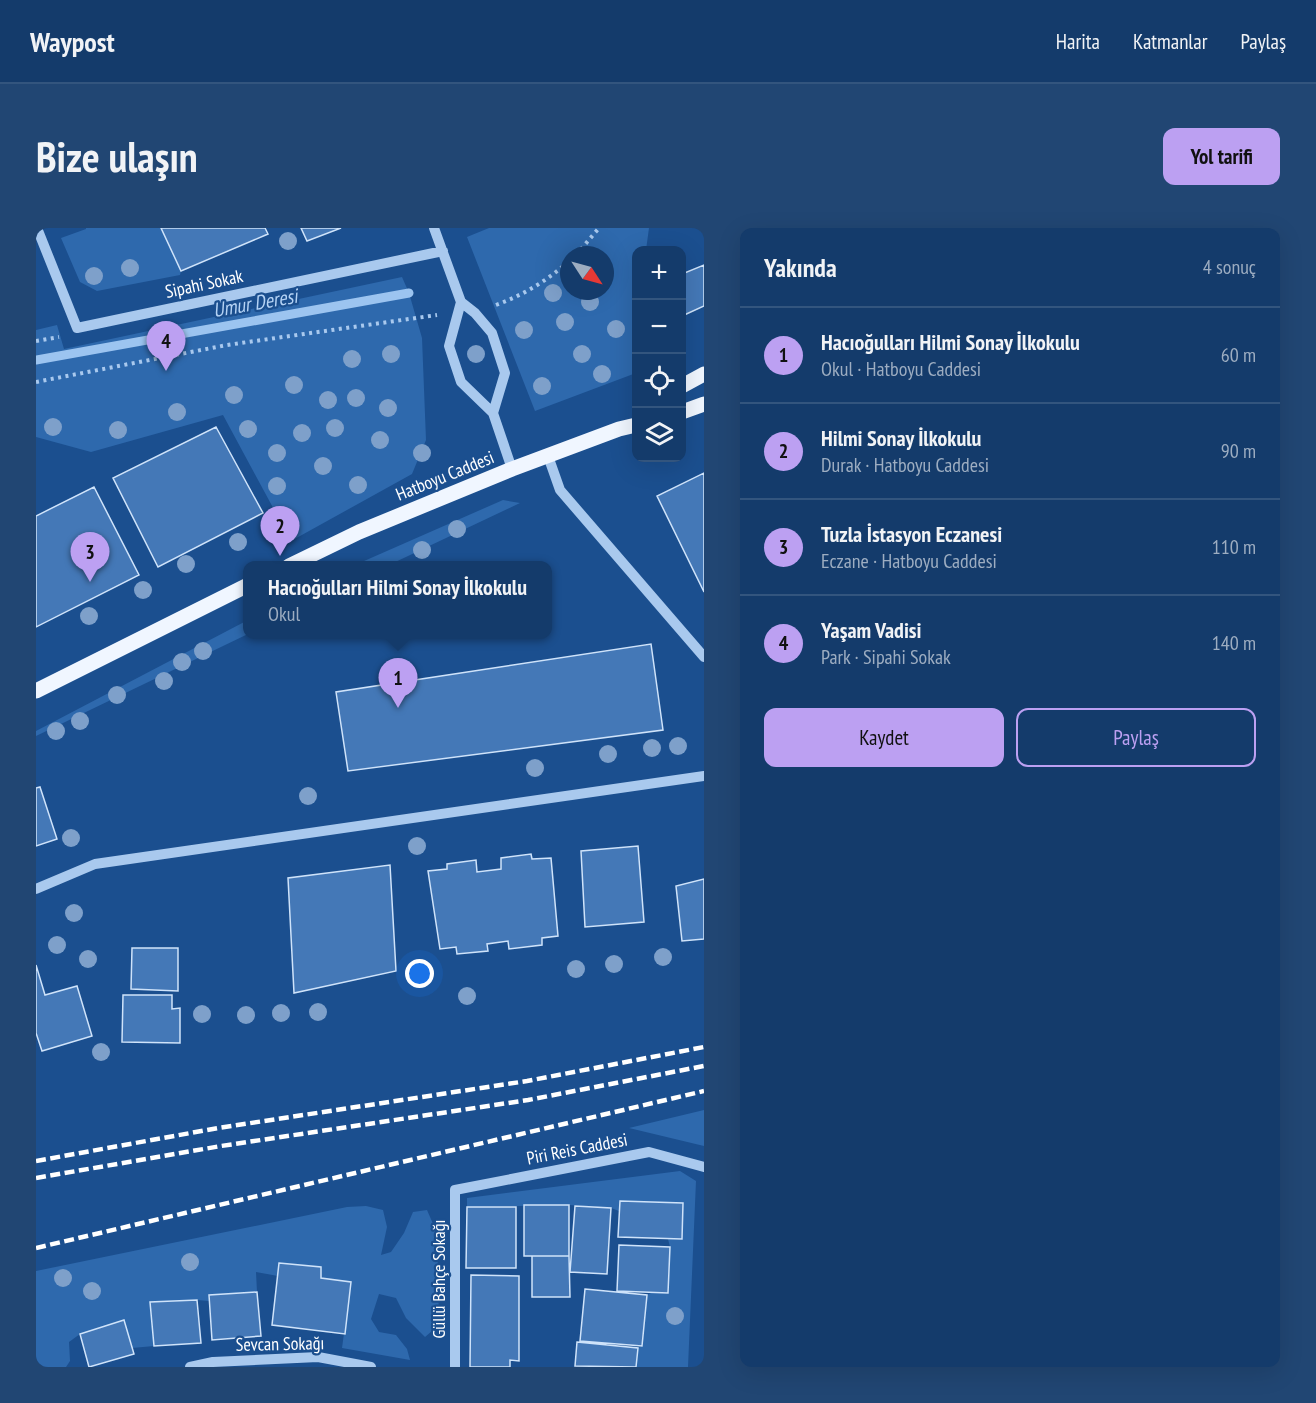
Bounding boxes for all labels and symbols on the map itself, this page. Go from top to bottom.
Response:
north arrow [560,246,614,300]
street label: Sipahi Sokak [163,264,245,303]
water label: Umur Deresi [211,282,302,323]
pin: 4 [146,322,186,371]
street label: Hatboyu Caddesi [392,445,497,506]
pin: 2 [260,506,300,556]
pin: 3 [70,532,110,582]
pin: 1 [378,658,418,708]
your location [405,959,434,988]
street label: Piri Reis Caddesi [525,1127,629,1170]
street label: Güllü Bahçe Sokağı [427,1220,450,1338]
street label: Sevcan Sokağı [236,1331,324,1356]

